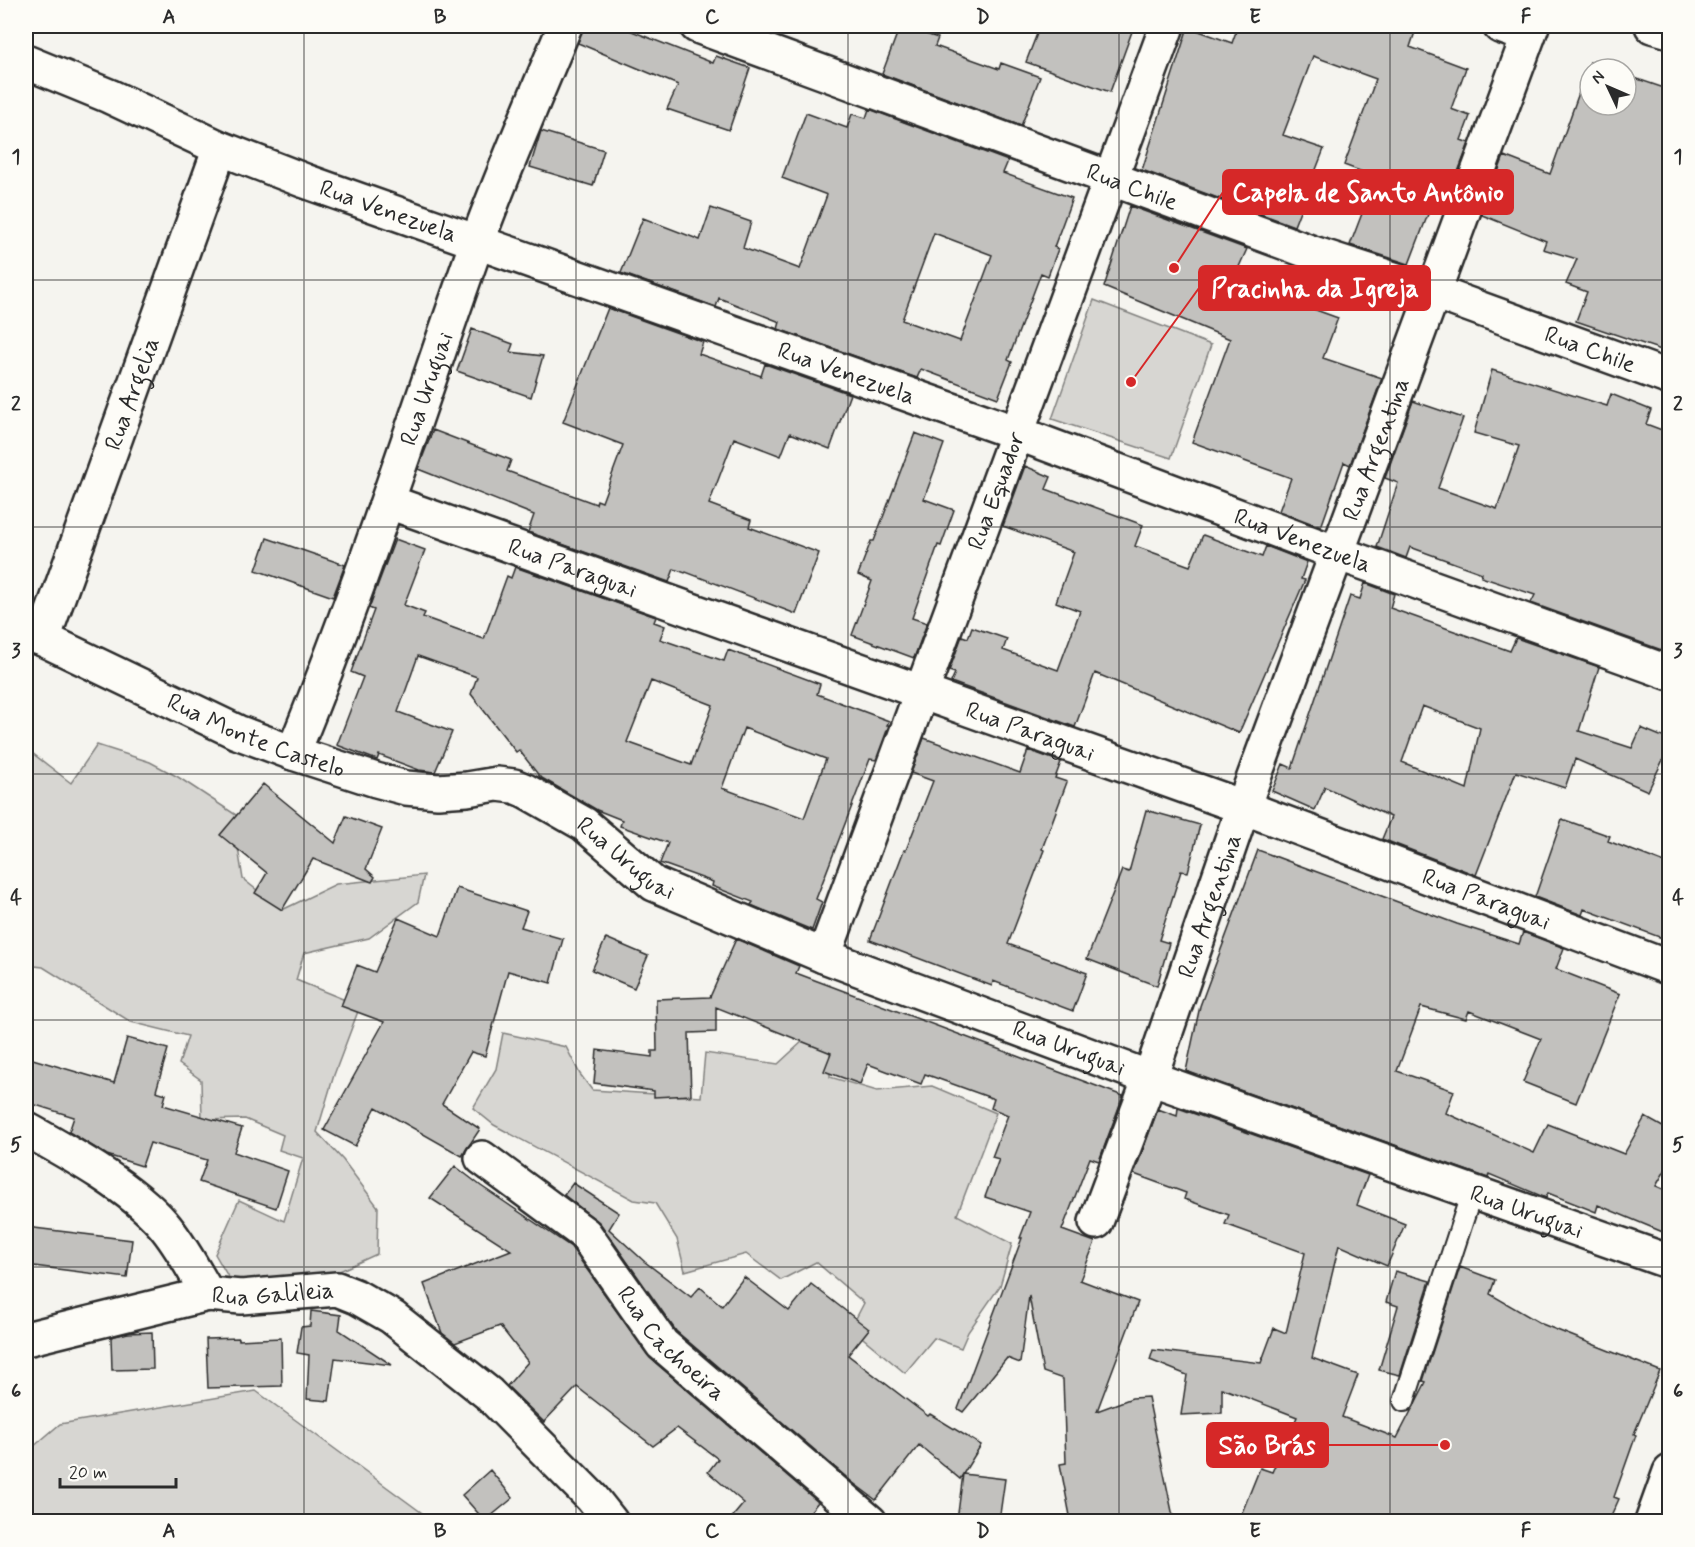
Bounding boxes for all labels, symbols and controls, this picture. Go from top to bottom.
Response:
text: A [162,4,176,31]
text: B [434,4,447,31]
text: C [705,4,720,31]
text: D [976,4,990,31]
text: E [1249,4,1261,31]
text: F [1521,4,1532,31]
north arrow [1578,57,1638,117]
text: N [1587,66,1610,89]
text: 1 [12,144,20,171]
text: 1 [1674,144,1682,171]
street label: Rua Chile [1082,157,1182,219]
callout: Capela de Santo Antônio [1223,170,1513,214]
street label: Rua Venezuela [315,173,461,251]
text: Capela de Santo Antônio [1232,177,1504,211]
callout: Pracinha da Igreja [1199,266,1430,310]
text: Pracinha da Igreja [1211,273,1419,308]
street label: Rua Chile [1540,320,1640,381]
street label: Rua Uruguai [394,328,461,450]
street label: Rua Argelia [98,333,168,455]
street label: Rua Venezuela [773,335,919,413]
street label: Rua Argentina [1336,374,1418,525]
text: 2 [11,391,21,418]
text: 2 [1673,391,1683,418]
street label: Rua Equador [961,427,1033,555]
street label: Rua Venezuela [1229,502,1375,581]
street label: Rua Paraguai [503,532,641,606]
text: 3 [11,638,21,665]
text: 3 [1673,638,1683,665]
street label: Rua Monte Castelo [162,687,349,786]
street label: Rua Paraguai [961,695,1098,770]
street label: Rua Uruguai [570,810,679,908]
street label: Rua Argentina [1171,830,1250,982]
street label: Rua Paraguai [1417,862,1554,938]
text: 4 [10,885,22,912]
text: 4 [1672,885,1684,912]
street label: Rua Uruguai [1008,1014,1129,1084]
text: 5 [10,1132,22,1159]
text: 5 [1672,1132,1684,1159]
street label: Rua Uruguai [1465,1178,1587,1247]
street label: Rua Galileia [211,1275,335,1314]
street label: Rua Cachoeira [609,1280,731,1409]
text: 6 [11,1378,21,1405]
text: 6 [1673,1378,1683,1405]
callout: São Brás [1207,1423,1328,1467]
text: São Brás [1219,1430,1316,1464]
scale bar [60,1451,176,1489]
text: 20 m [69,1461,107,1485]
text: A [162,1518,176,1545]
text: B [434,1518,447,1545]
text: C [705,1518,720,1545]
text: D [976,1518,990,1545]
text: E [1249,1518,1261,1545]
text: F [1521,1518,1532,1545]

